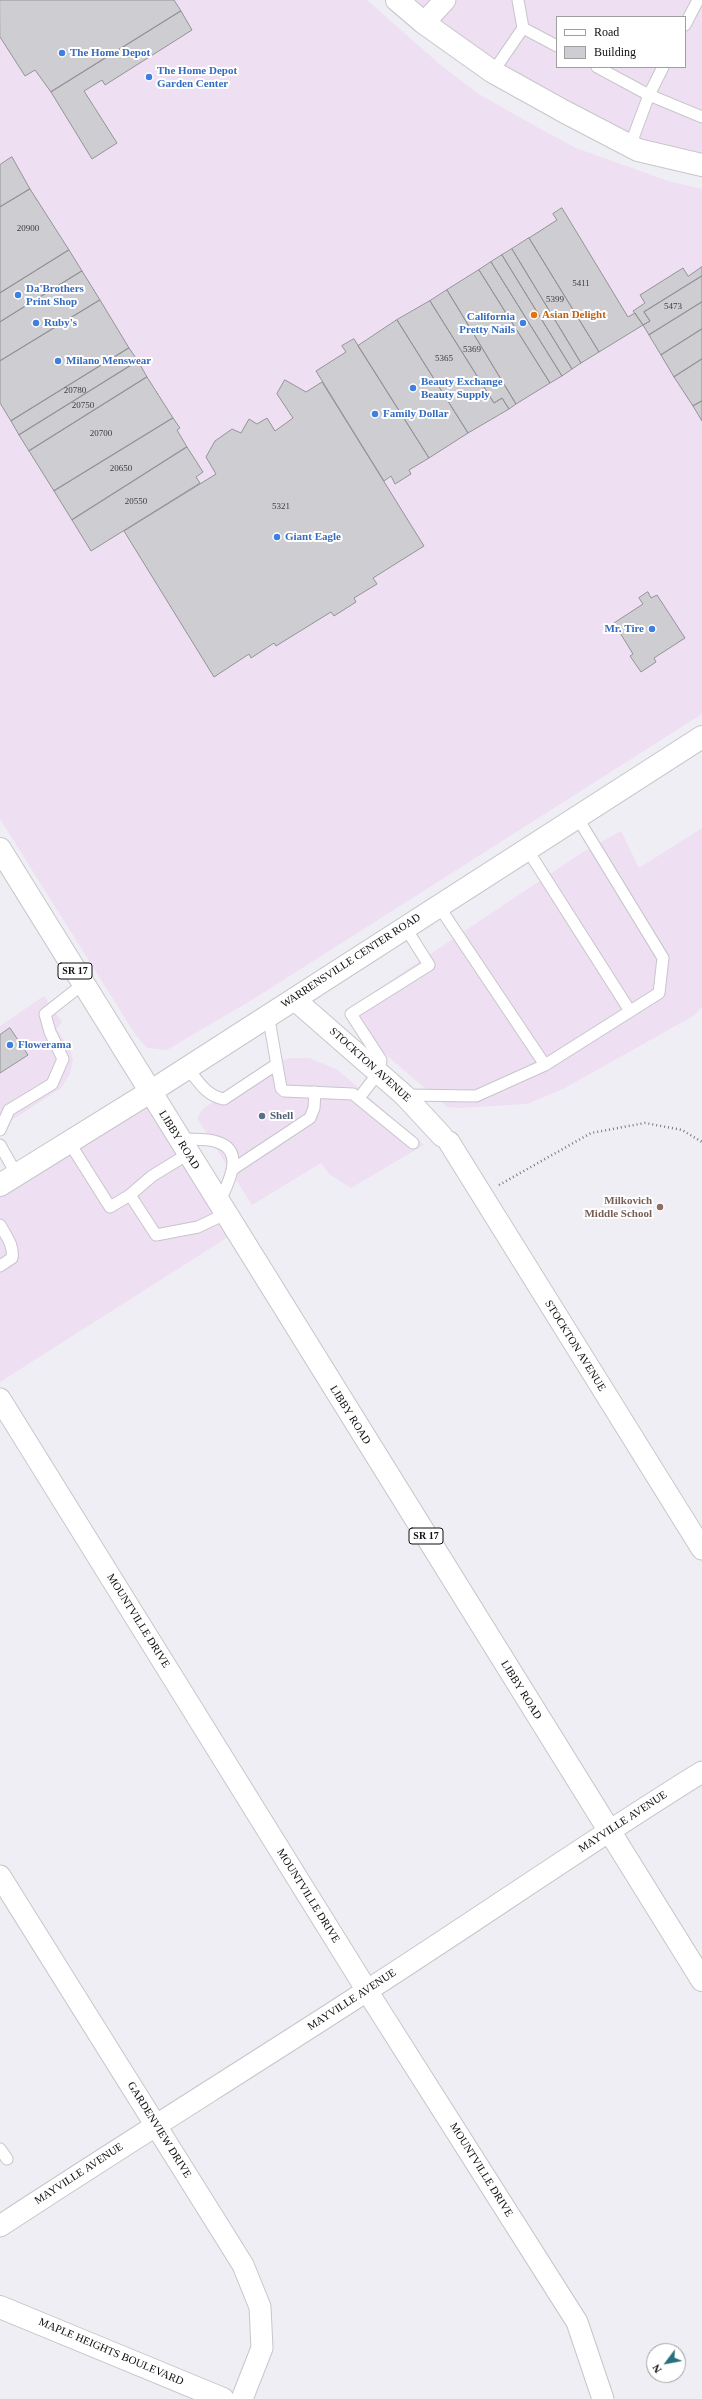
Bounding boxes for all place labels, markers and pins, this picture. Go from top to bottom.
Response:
place label: The Home Depot [70,46,150,60]
marker: The Home Depot [57,48,67,58]
place label: The Home Depot Garden Center [157,64,237,90]
marker: The Home Depot Garden Center [144,72,154,82]
place label: Da'Brothers Print Shop [26,282,84,308]
marker: Da'Brothers Print Shop [13,290,23,300]
place label: Asian Delight [542,308,606,322]
place label: California Pretty Nails [459,310,515,336]
marker: Asian Delight [529,310,539,320]
place label: Ruby's [44,316,77,330]
marker: Ruby's [31,318,41,328]
marker: California Pretty Nails [518,318,528,328]
place label: Milano Menswear [66,354,151,368]
marker: Milano Menswear [53,356,63,366]
place label: Beauty Exchange Beauty Supply [421,375,503,401]
marker: Beauty Exchange Beauty Supply [408,383,418,393]
place label: Family Dollar [383,407,449,421]
marker: Family Dollar [370,409,380,419]
place label: Giant Eagle [285,530,341,544]
marker: Giant Eagle [272,532,282,542]
place label: Mr. Tire [604,622,644,636]
marker: Mr. Tire [647,624,657,634]
place label: Flowerama [18,1038,71,1052]
marker: Flowerama [5,1040,15,1050]
place label: Shell [270,1109,293,1123]
marker: Shell [257,1111,267,1121]
place label: Milkovich Middle School [584,1194,652,1220]
marker: Milkovich Middle School [655,1202,665,1212]

